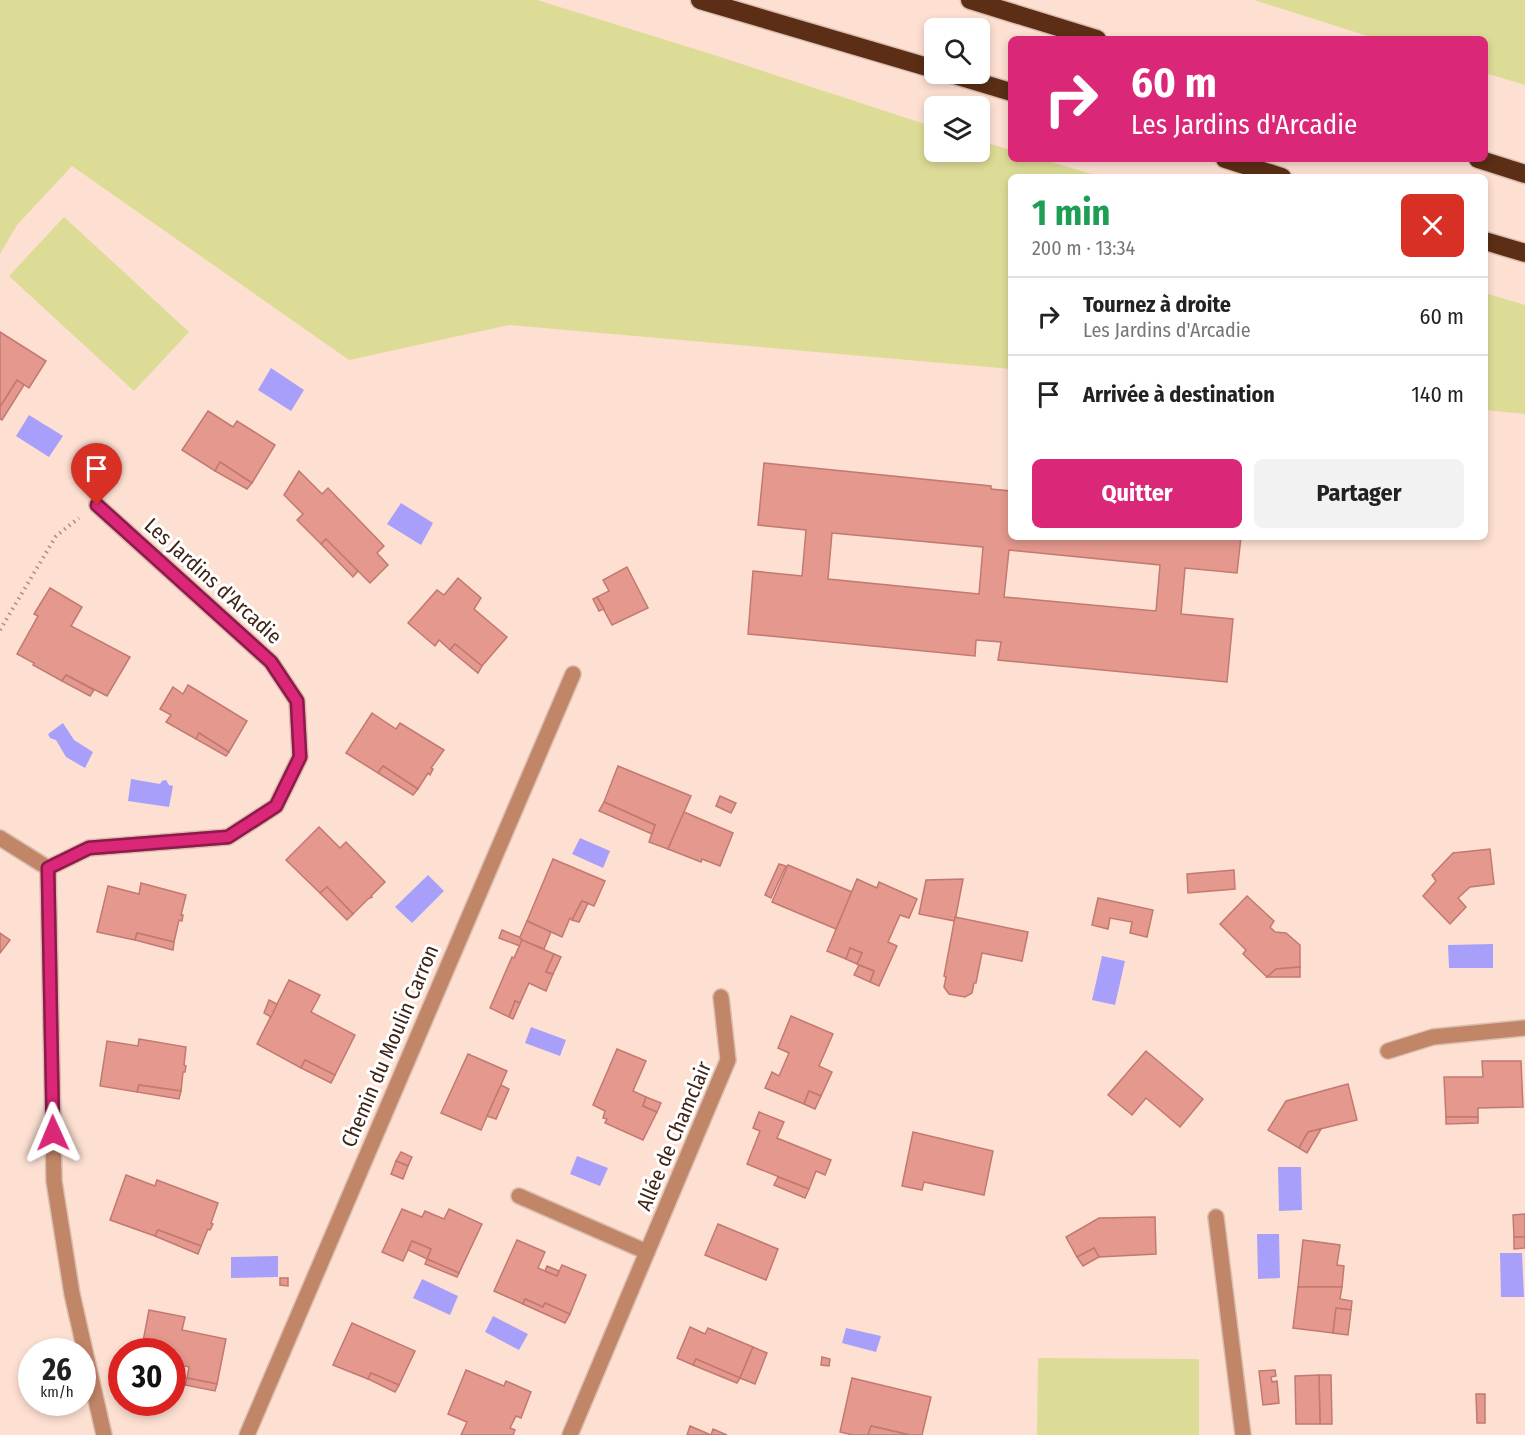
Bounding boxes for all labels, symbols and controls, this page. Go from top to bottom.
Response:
map controls [924,18,990,162]
button: search [924,18,990,84]
text: 60 m [1131,58,1217,108]
icon: right [1032,60,1110,138]
button: layers [924,96,990,162]
text: Les Jardins d'Arcadie [1131,109,1357,141]
text: 1 min [1032,191,1110,235]
button: close [1401,194,1464,257]
text: 200 m · 13:34 [1032,236,1135,260]
text: Tournez à droite [1083,291,1231,318]
icon: right [1032,300,1065,333]
text: 60 m [1420,303,1464,330]
text: Les Jardins d'Arcadie [1083,318,1251,342]
icon: arrive [1032,378,1065,411]
text: Arrivée à destination [1083,381,1275,408]
text: 140 m [1411,381,1464,408]
pin [71,443,122,505]
icon: arrive [80,452,113,485]
button: Quitter [1032,459,1242,528]
button: Partager [1254,459,1464,528]
street label: Les Jardins d'Arcadie [139,512,287,650]
street label: Chemin du Moulin Carron [336,941,444,1151]
street label: Allée de Chamclair [631,1057,717,1215]
position arrow [21,1101,85,1165]
speed limit sign: 30 [108,1338,186,1416]
text: 26 [42,1352,72,1388]
text: km/h [40,1383,74,1401]

